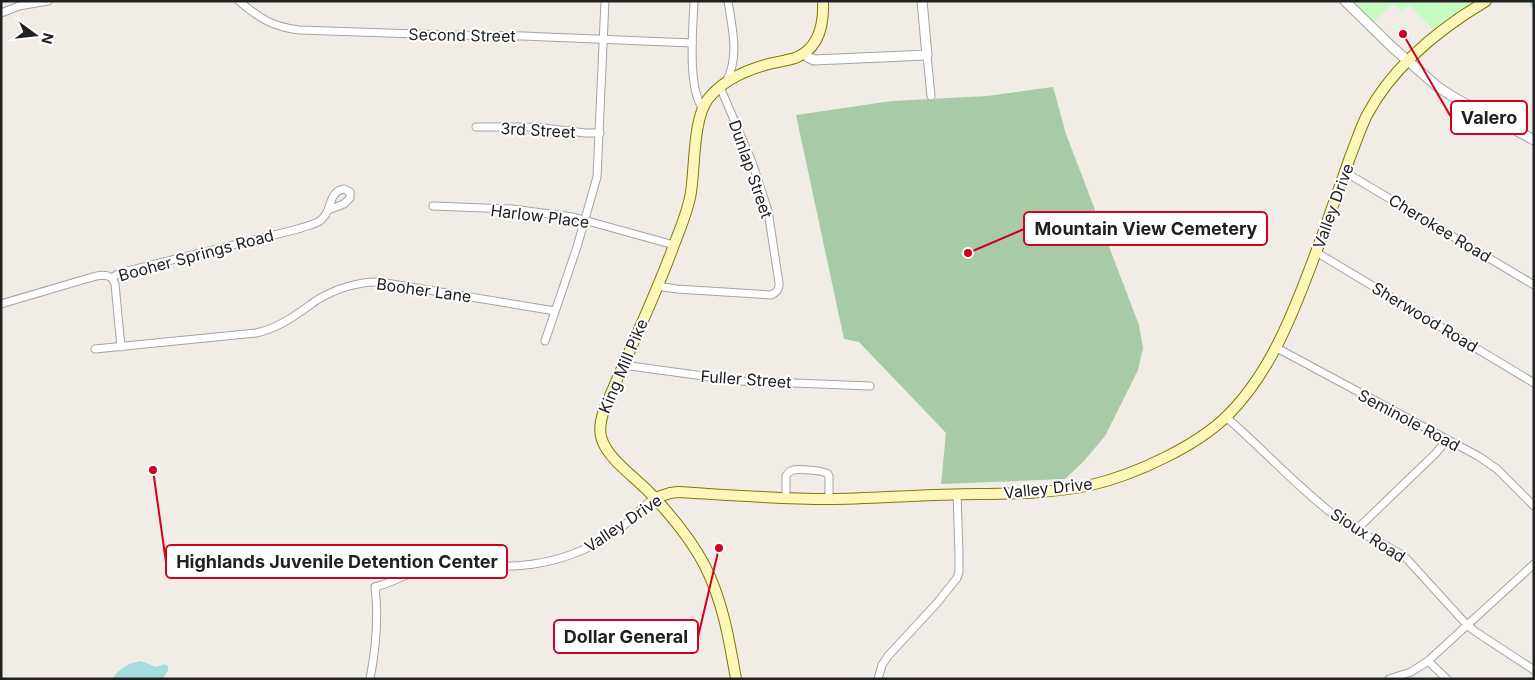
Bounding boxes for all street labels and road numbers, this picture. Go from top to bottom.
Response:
street label: Second Street [408,24,516,46]
street label: Dunlap Street [725,117,777,221]
street label: 3rd Street [500,118,576,142]
street label: Valley Drive [1308,161,1358,251]
street label: Cherokee Road [1385,190,1495,266]
street label: Harlow Place [489,200,591,232]
street label: Booher Springs Road [116,225,276,285]
street label: Booher Lane [375,273,473,307]
street label: Sherwood Road [1368,278,1482,356]
street label: King Mill Pike [594,316,652,416]
street label: Fuller Street [700,366,792,392]
street label: Seminole Road [1354,385,1464,455]
street label: Valley Drive [1003,473,1093,503]
street label: Valley Drive [580,490,666,556]
street label: Sioux Road [1327,503,1409,567]

